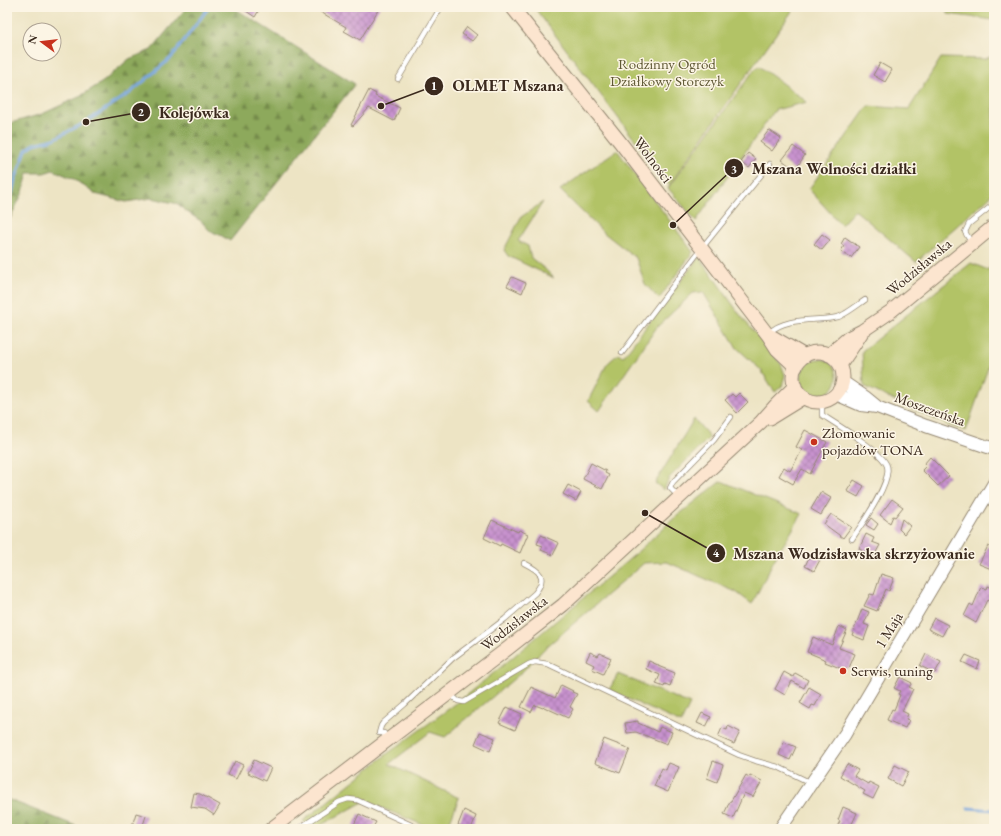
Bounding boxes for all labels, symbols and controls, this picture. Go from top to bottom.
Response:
north arrow [22,22,62,62]
text: N [24,33,40,46]
park label: Rodzinny Ogród Działkowy Storczyk [610,54,725,90]
callout: OLMET Mszana [424,72,571,100]
text: OLMET Mszana [453,75,564,96]
text: 1 [431,78,437,94]
callout: Kolejówka [131,98,237,126]
text: Kolejówka [159,102,230,123]
text: 2 [138,104,145,120]
street label: Wolności [630,133,677,187]
callout: Mszana Wolności działki [724,154,924,182]
text: Mszana Wolności działki [752,158,917,179]
text: 3 [731,161,737,177]
street label: Wodzisławska [882,234,955,299]
street label: Moszczeńska [892,387,968,430]
place label: Złomowanie pojazdów TONA [822,423,924,459]
marker: Złomowanie pojazdów TONA [809,437,819,447]
callout: Mszana Wodzisławska skrzyżowanie [706,539,983,567]
text: Mszana Wodzisławska skrzyżowanie [733,543,975,564]
text: 4 [713,545,720,561]
street label: Wodzisławska [477,591,551,655]
street label: 1 Maja [870,608,907,651]
place label: Serwis, tuning [851,661,933,680]
marker: Serwis, tuning [838,666,848,676]

